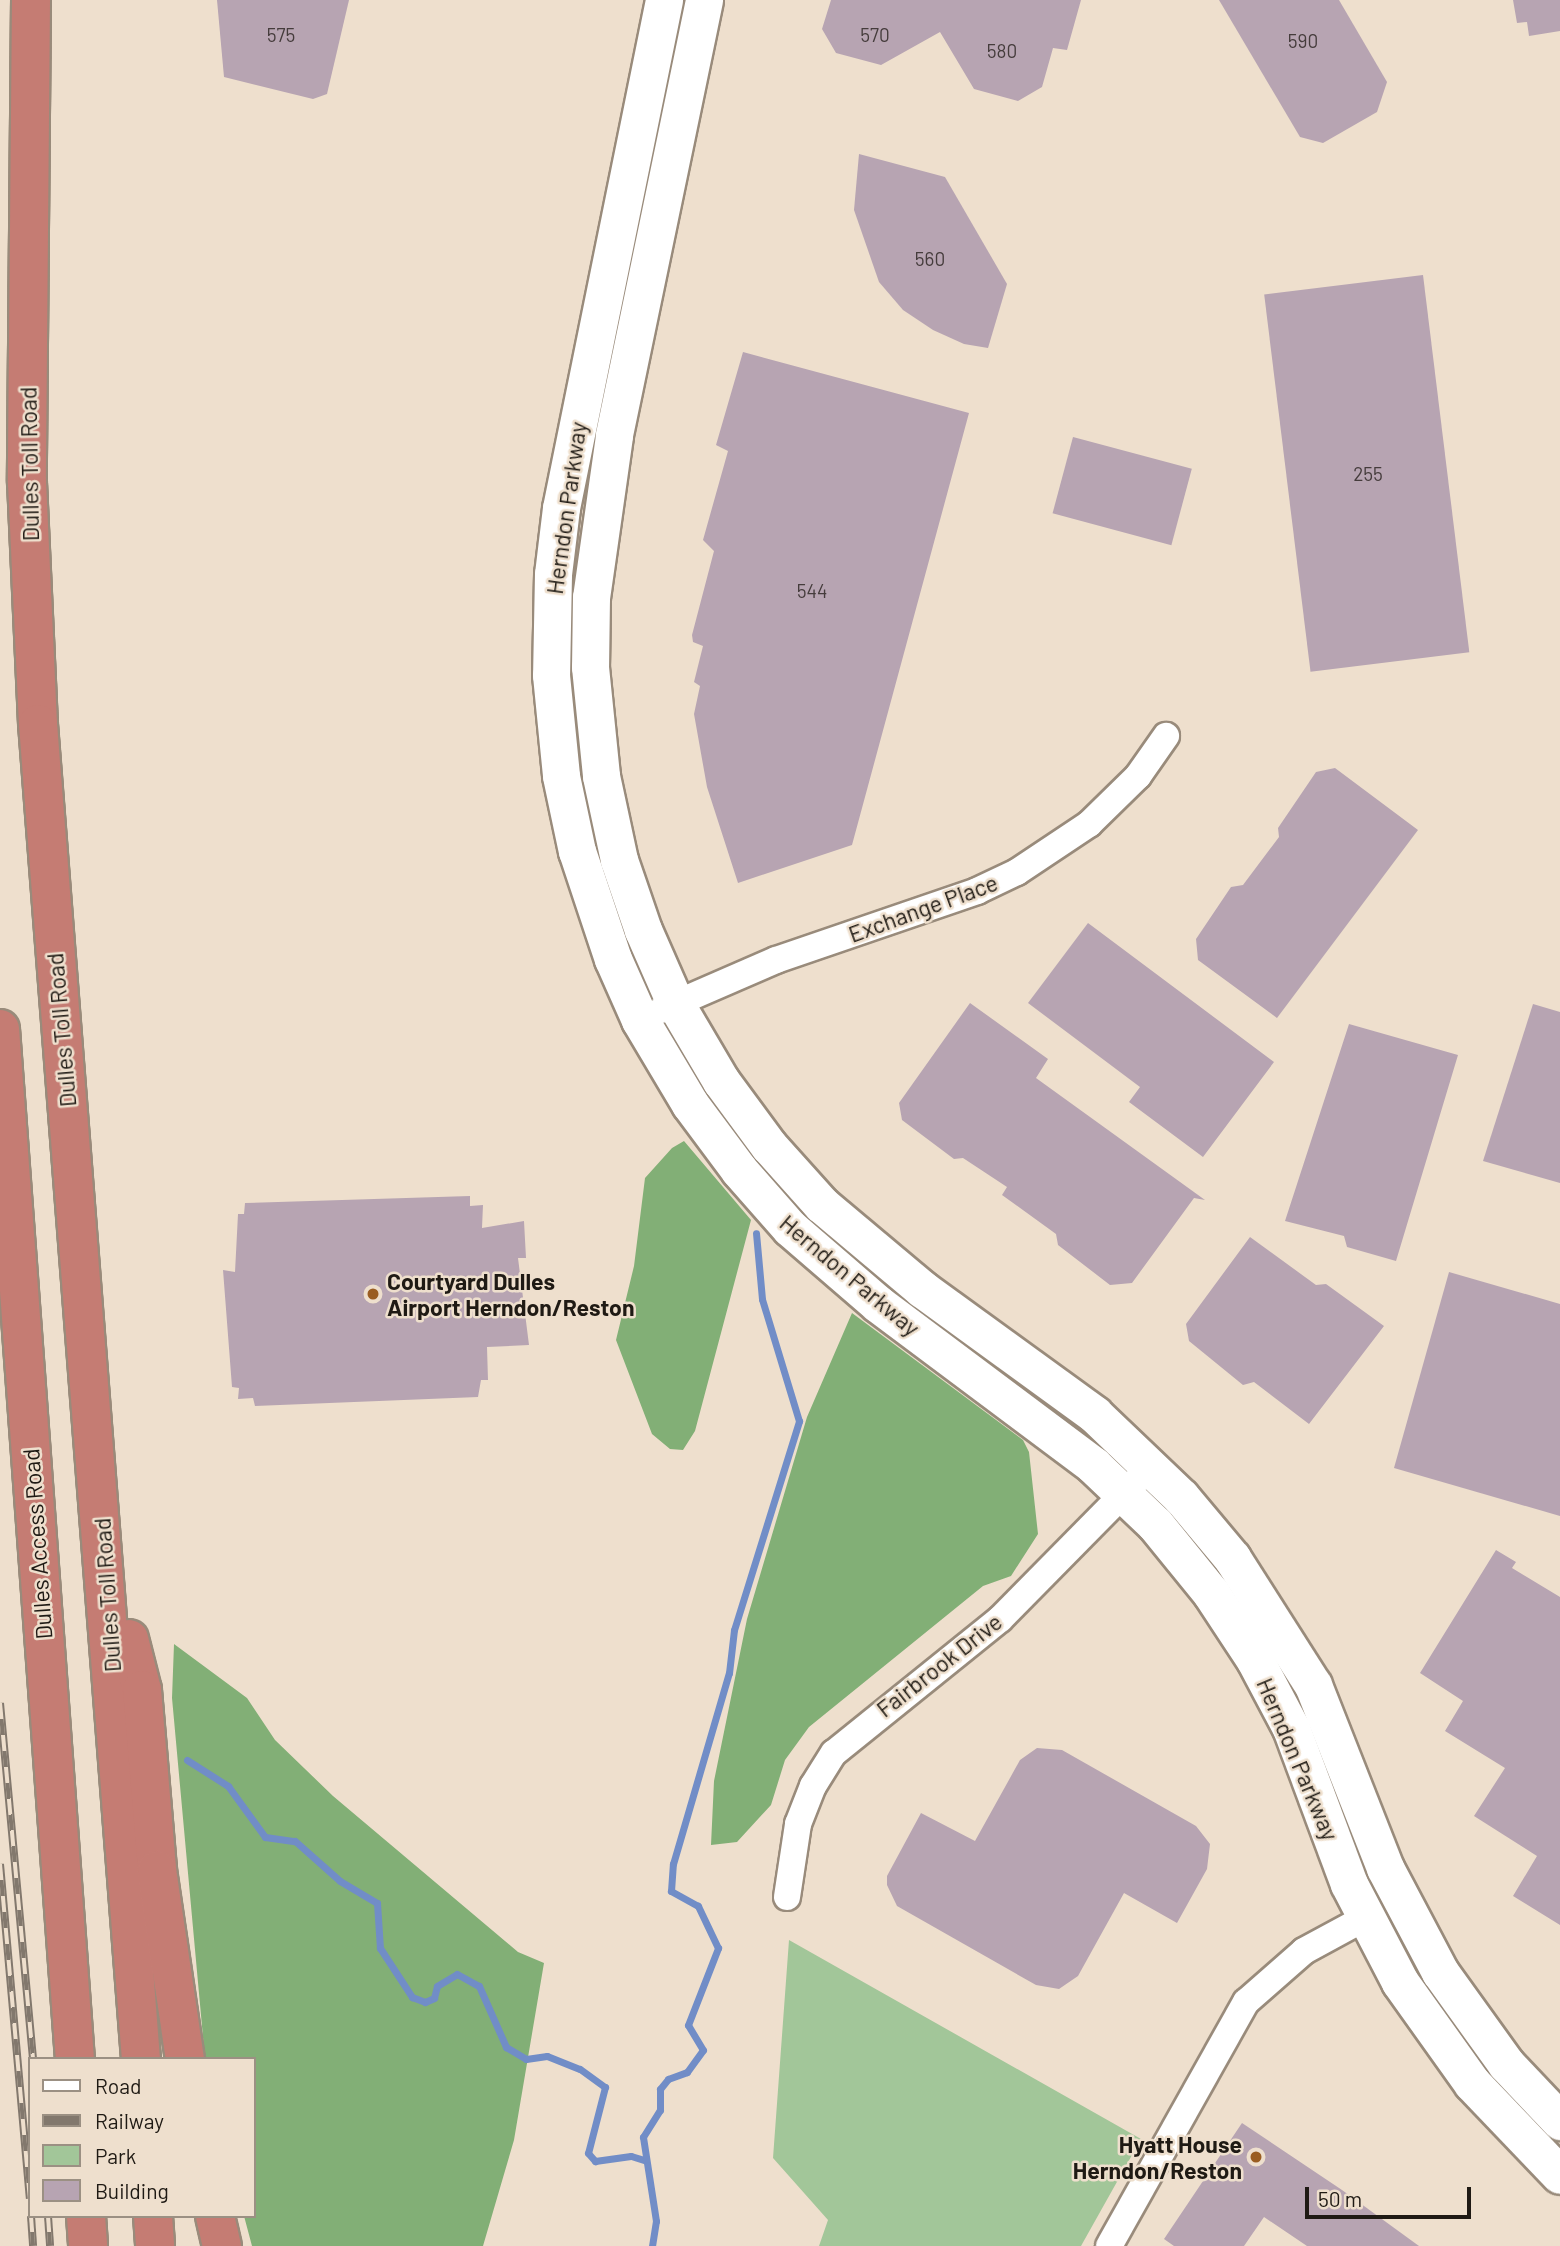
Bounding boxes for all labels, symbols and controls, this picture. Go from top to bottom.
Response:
house number: 575 [267,24,295,46]
house number: 570 [860,24,890,46]
house number: 590 [1288,30,1318,52]
house number: 580 [987,40,1017,62]
house number: 560 [915,248,945,270]
street label: Dulles Toll Road [14,386,44,542]
street label: Herndon Parkway [540,420,592,596]
house number: 255 [1353,463,1383,485]
house number: 544 [797,580,827,602]
street label: Exchange Place [845,868,1001,948]
street label: Dulles Toll Road [41,952,81,1108]
street label: Herndon Parkway [775,1209,925,1341]
place label: Courtyard Dulles Airport Herndon/Reston [387,1267,635,1321]
marker: Courtyard Dulles Airport Herndon/Reston [365,1286,381,1302]
street label: Dulles Access Road [17,1448,57,1640]
street label: Dulles Toll Road [88,1517,126,1673]
street label: Fairbrook Drive [871,1607,1007,1723]
street label: Herndon Parkway [1251,1674,1345,1844]
legend [28,2057,256,2218]
text: Road [95,2073,141,2098]
text: Railway [95,2108,164,2133]
place label: Hyatt House Herndon/Reston [1073,2130,1242,2184]
text: Park [95,2143,136,2168]
marker: Hyatt House Herndon/Reston [1248,2149,1264,2165]
scale bar [1308,2172,1474,2216]
text: Building [95,2178,169,2203]
text: 50 m [1318,2186,1362,2211]

